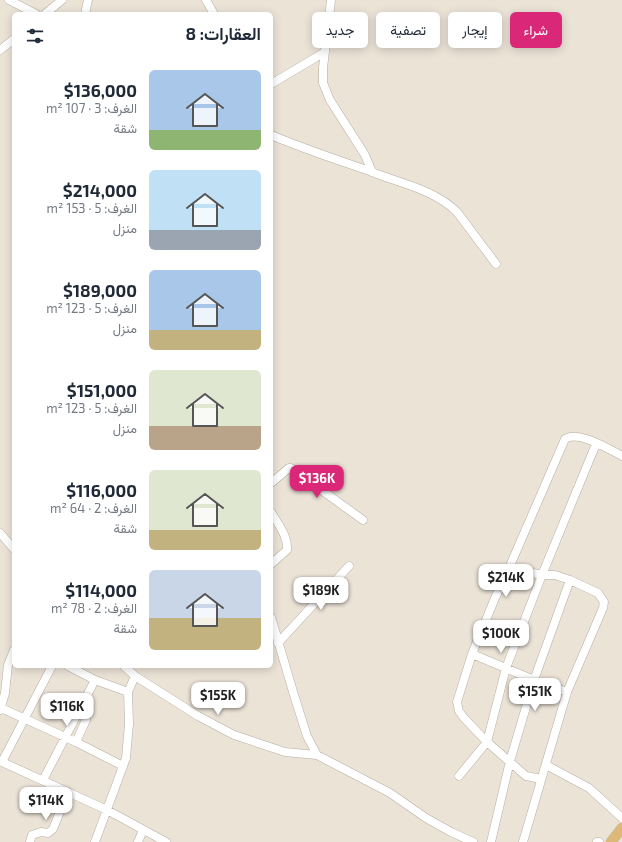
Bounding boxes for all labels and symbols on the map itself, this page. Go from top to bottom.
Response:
pin: $136K [289,465,345,499]
pin: $214K [478,564,534,598]
pin: $189K [293,577,349,611]
pin: $100K [473,620,529,654]
pin: $151K [507,678,563,712]
pin: $155K [190,682,246,716]
pin: $116K [39,693,95,727]
pin: $114K [18,787,74,821]

